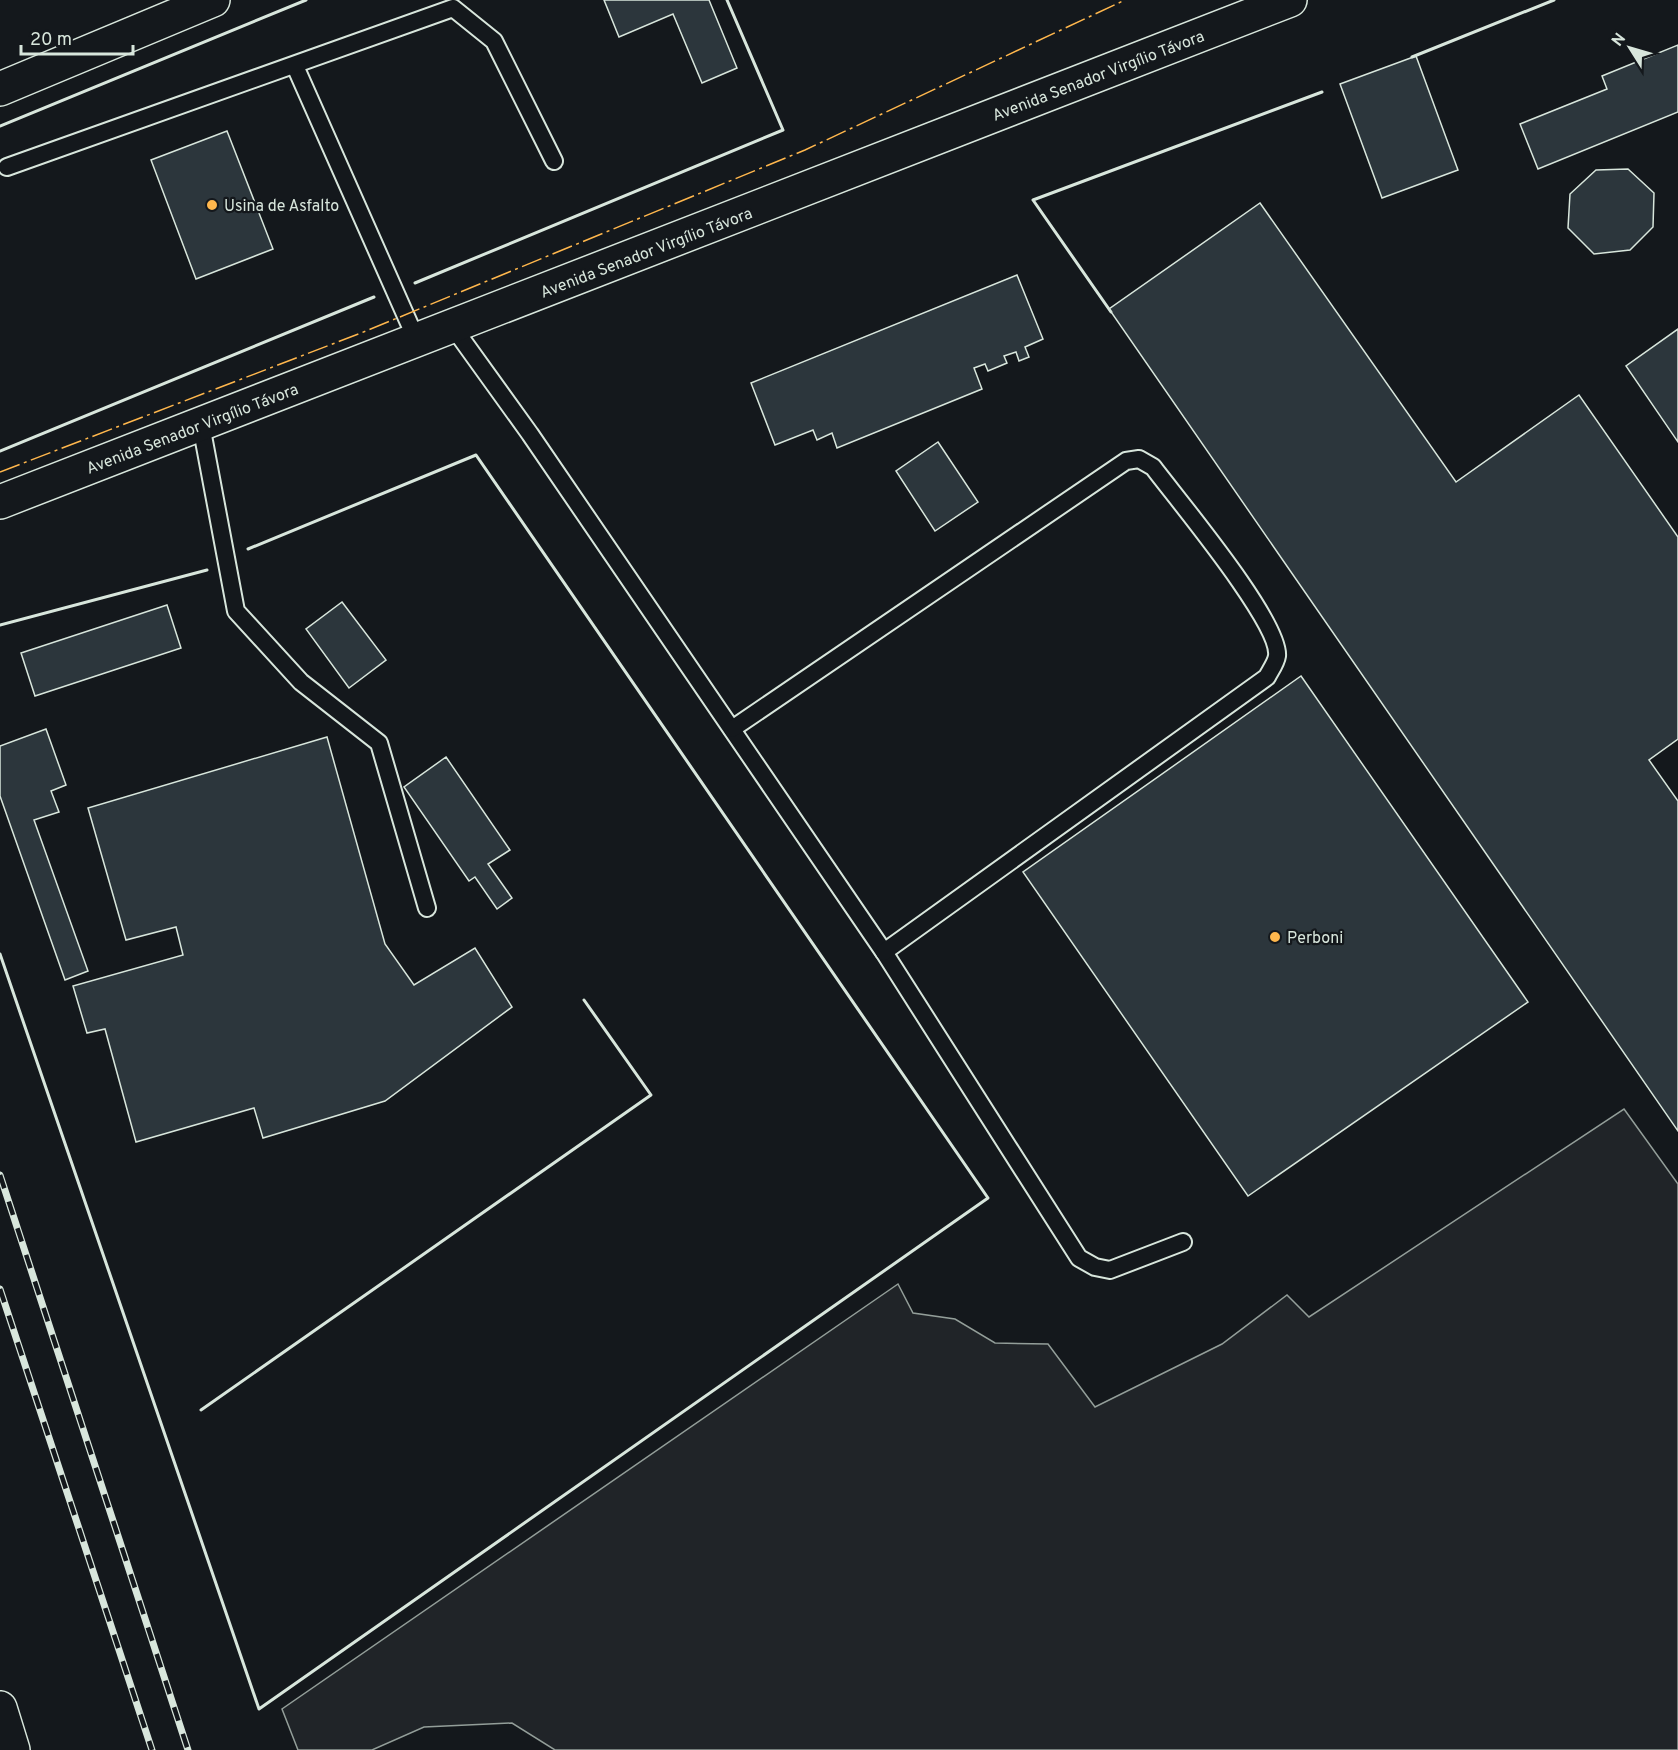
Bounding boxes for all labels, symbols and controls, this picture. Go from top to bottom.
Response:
scale bar [21,18,134,56]
north arrow [1600,18,1660,78]
street label: Avenida Senador Virgílio Távora [990,27,1208,127]
text: 20 m [30,29,72,52]
text: N [1608,30,1631,51]
place label: Usina de Asfalto [224,197,339,217]
marker: Usina de Asfalto [205,198,219,212]
street label: Avenida Senador Virgílio Távora [538,204,756,304]
street label: Avenida Senador Virgílio Távora [84,380,302,480]
place label: Perboni [1287,929,1343,949]
marker: Perboni [1268,930,1282,944]

